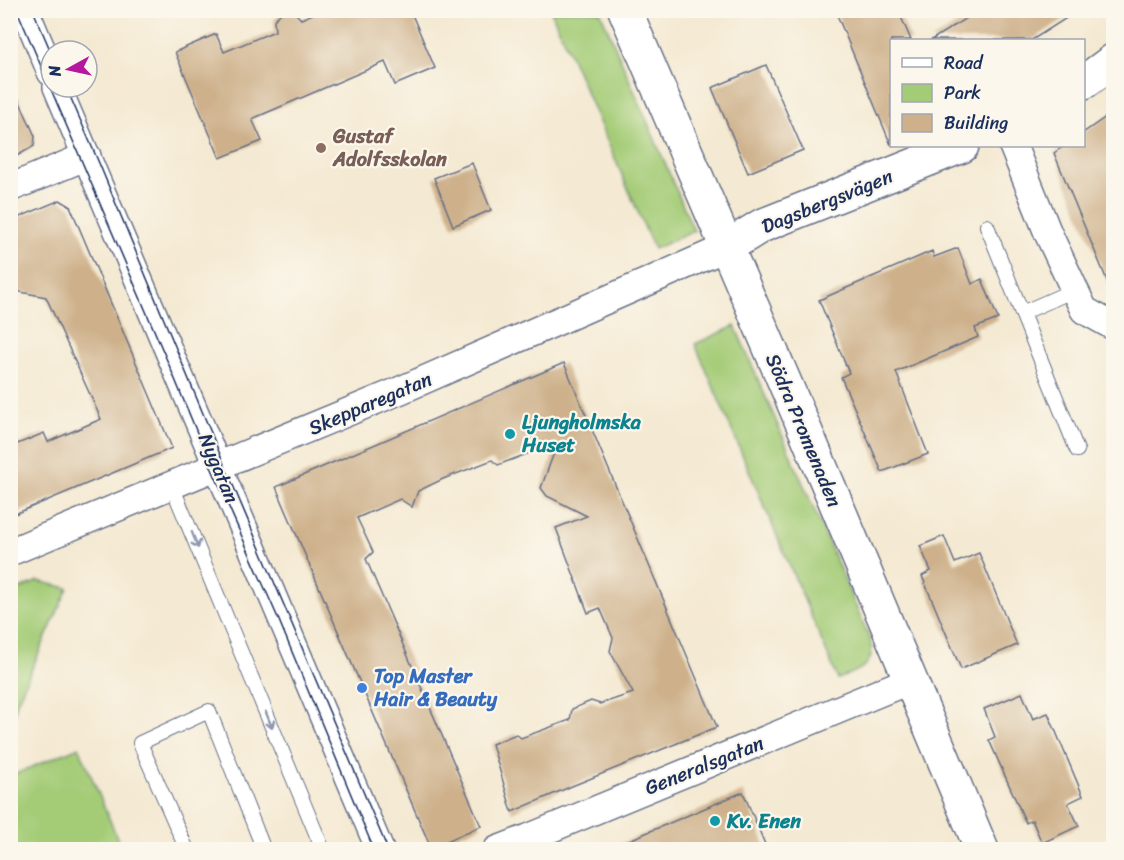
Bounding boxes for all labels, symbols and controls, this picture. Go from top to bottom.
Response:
north arrow [39,39,99,99]
legend [890,39,1085,147]
text: Road [944,47,984,79]
text: N [39,63,70,80]
text: Park [944,77,981,109]
text: Building [944,107,1008,139]
place label: Gustaf Adolfsskolan [332,119,447,177]
marker: Gustaf Adolfsskolan [314,141,328,155]
street label: Dagsbergsvägen [756,159,898,244]
street label: Södra Promenaden [755,348,852,513]
street label: Skepparegatan [303,362,438,445]
place label: Ljungholmska Huset [521,405,642,463]
marker: Ljungholmska Huset [503,427,517,441]
street label: Nygatan [188,428,249,509]
one-way arrow [190,530,201,548]
place label: Top Master Hair & Beauty [373,659,498,717]
marker: Top Master Hair & Beauty [355,681,369,695]
one-way arrow [264,710,275,729]
street label: Generalsgatan [639,726,769,805]
place label: Kv. Enen [726,804,801,839]
marker: Kv. Enen [708,814,722,828]

